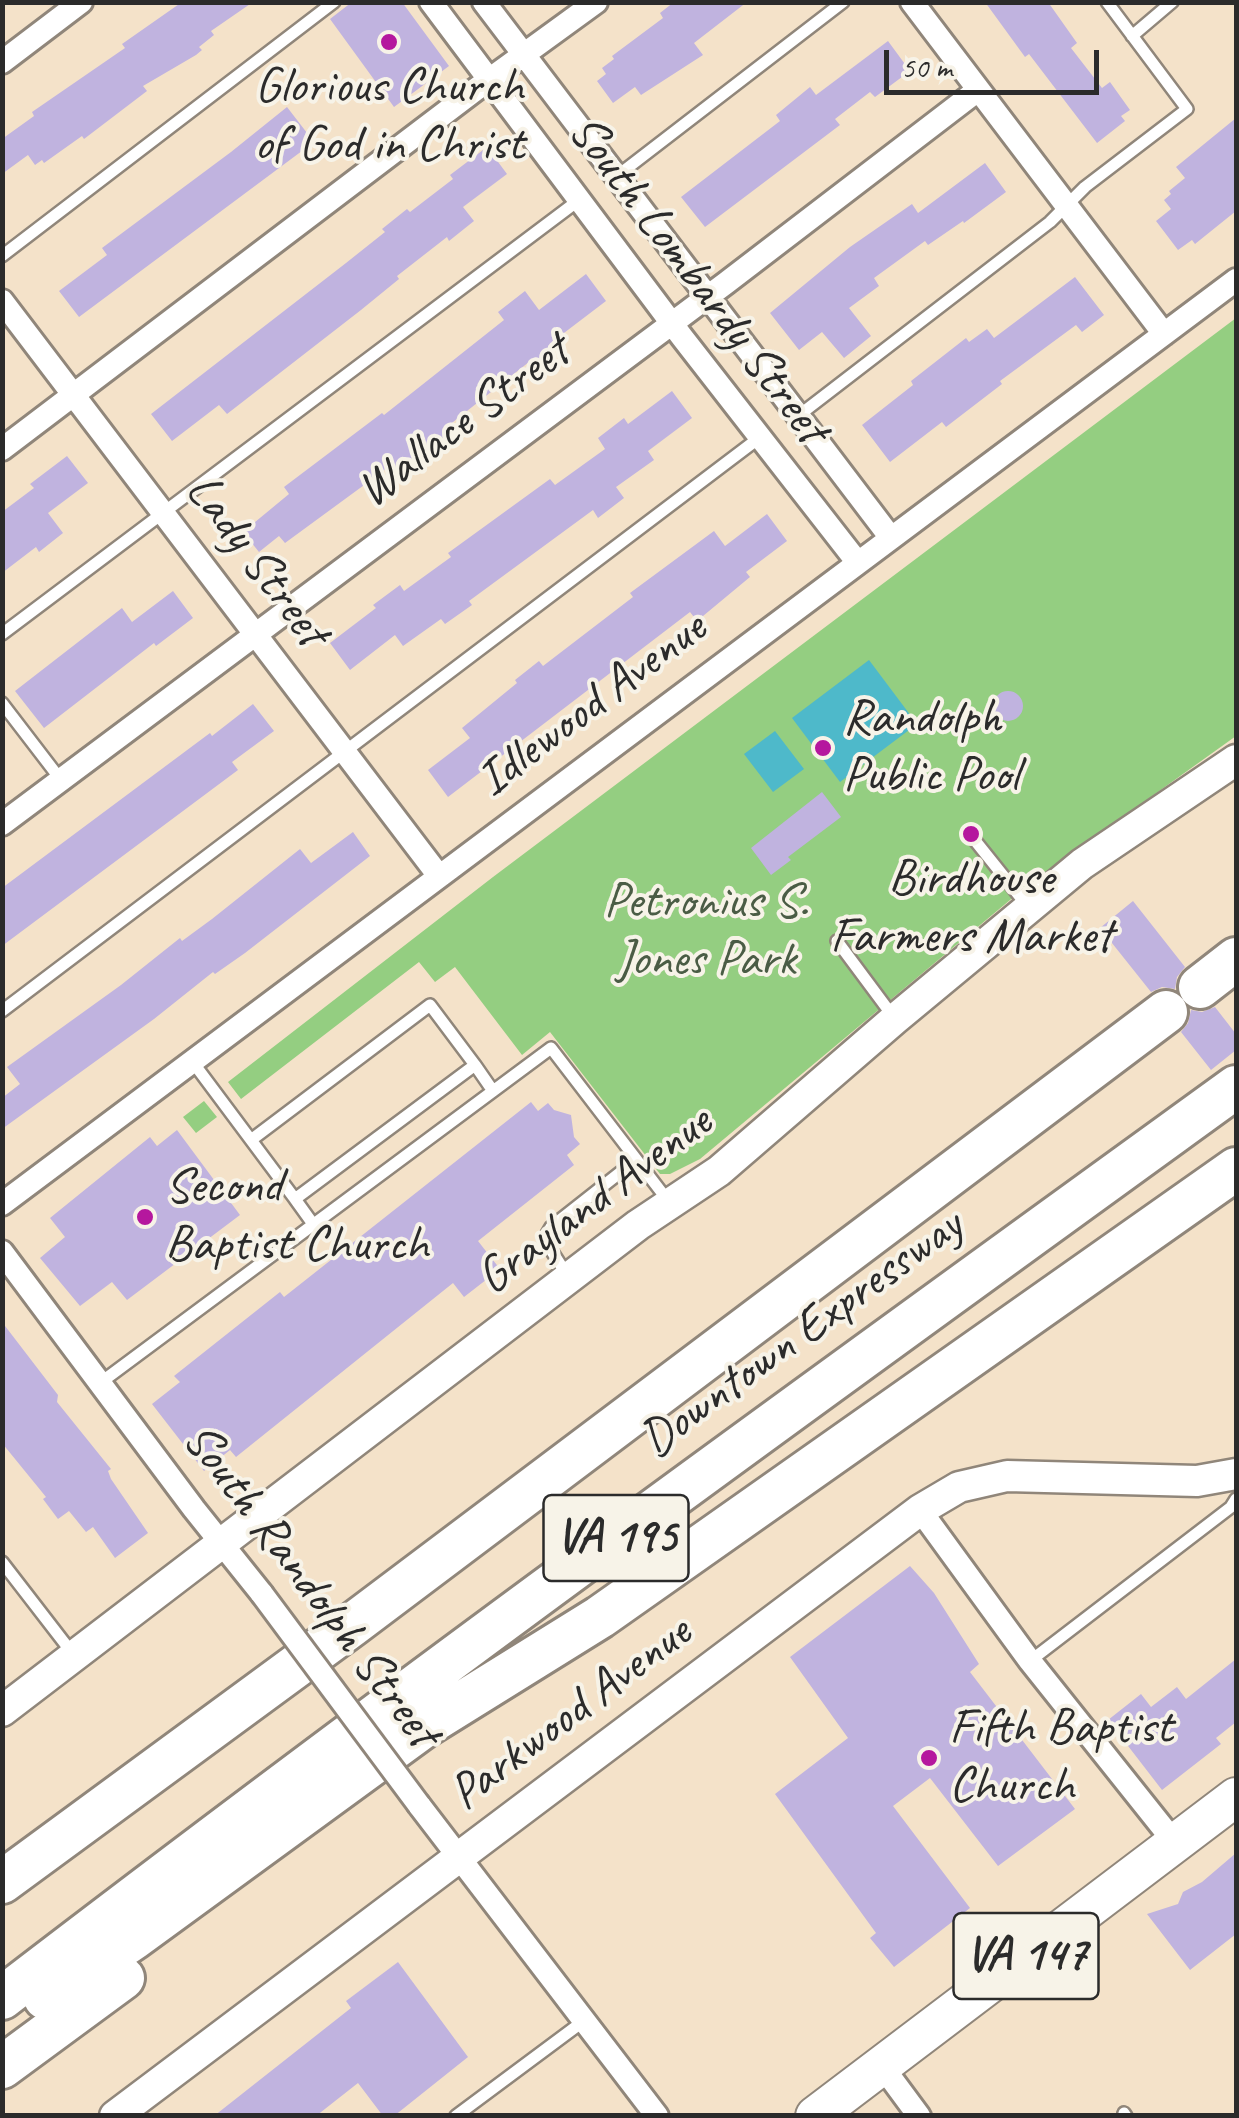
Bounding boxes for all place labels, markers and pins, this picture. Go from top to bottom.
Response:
marker: Glorious Church of God in Christ [378,31,400,53]
place label: Glorious Church of God in Christ [254,58,524,176]
place label: Randolph Public Pool [843,689,1018,806]
marker: Randolph Public Pool [812,737,834,759]
marker: Birdhouse Farmers Market [960,823,982,845]
place label: Birdhouse Farmers Market [830,850,1112,968]
place label: Second Baptist Church [165,1158,428,1276]
marker: Second Baptist Church [134,1206,156,1228]
place label: Fifth Baptist Church [949,1699,1172,1816]
marker: Fifth Baptist Church [918,1747,940,1769]

